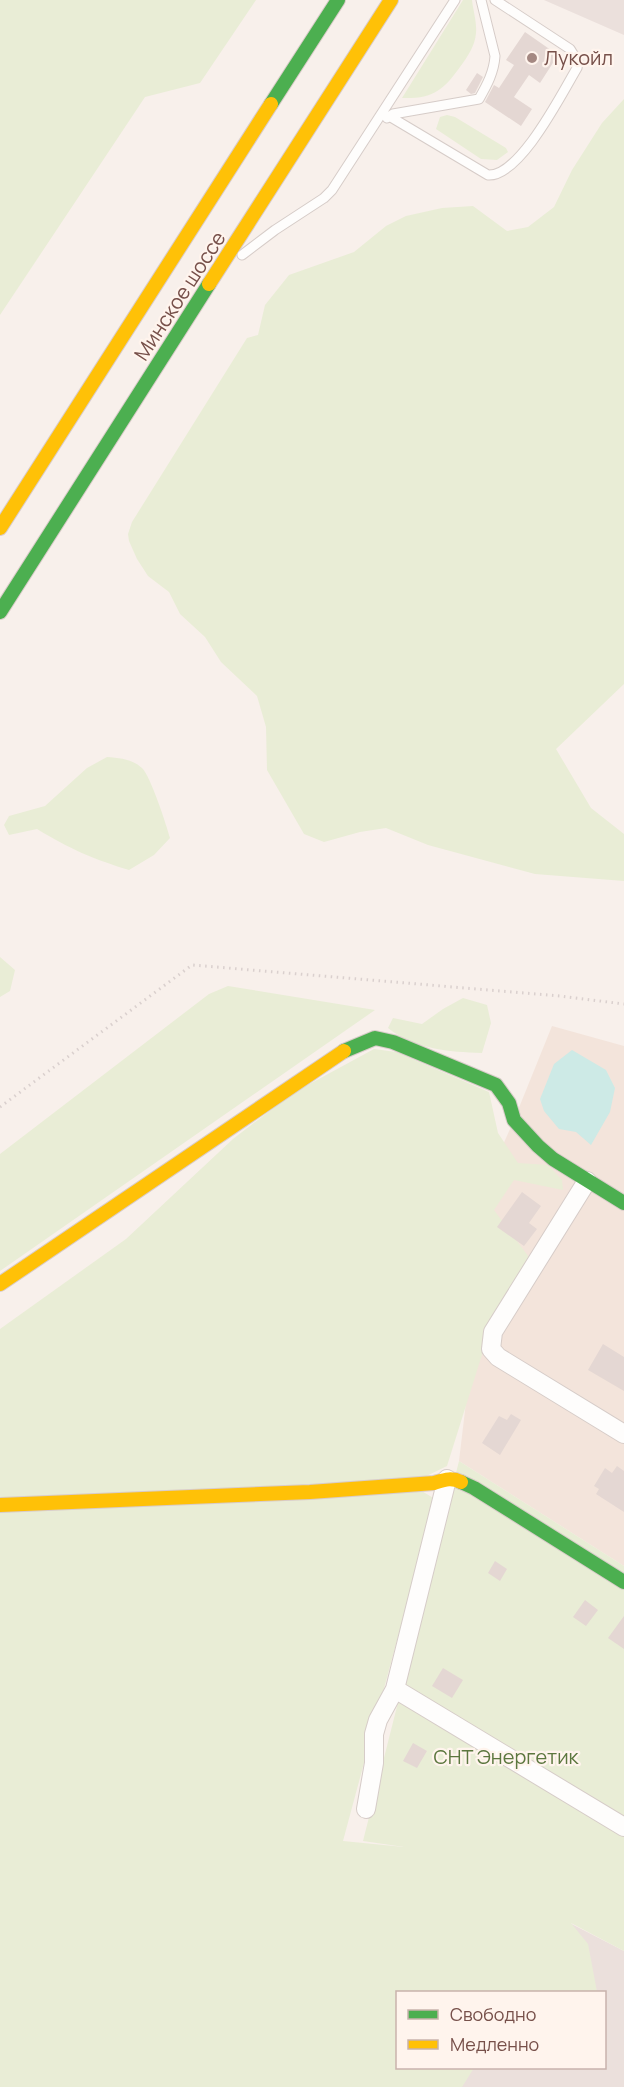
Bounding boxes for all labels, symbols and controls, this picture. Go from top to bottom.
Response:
place label: Лукойл [544,44,613,71]
marker: Лукойл [525,51,539,65]
street label: Минское шоссе [128,226,231,366]
park label: СНТ Энергетик [433,1743,580,1770]
legend [396,1991,606,2069]
text: Свободно [450,2002,536,2026]
text: Медленно [450,2032,539,2056]

